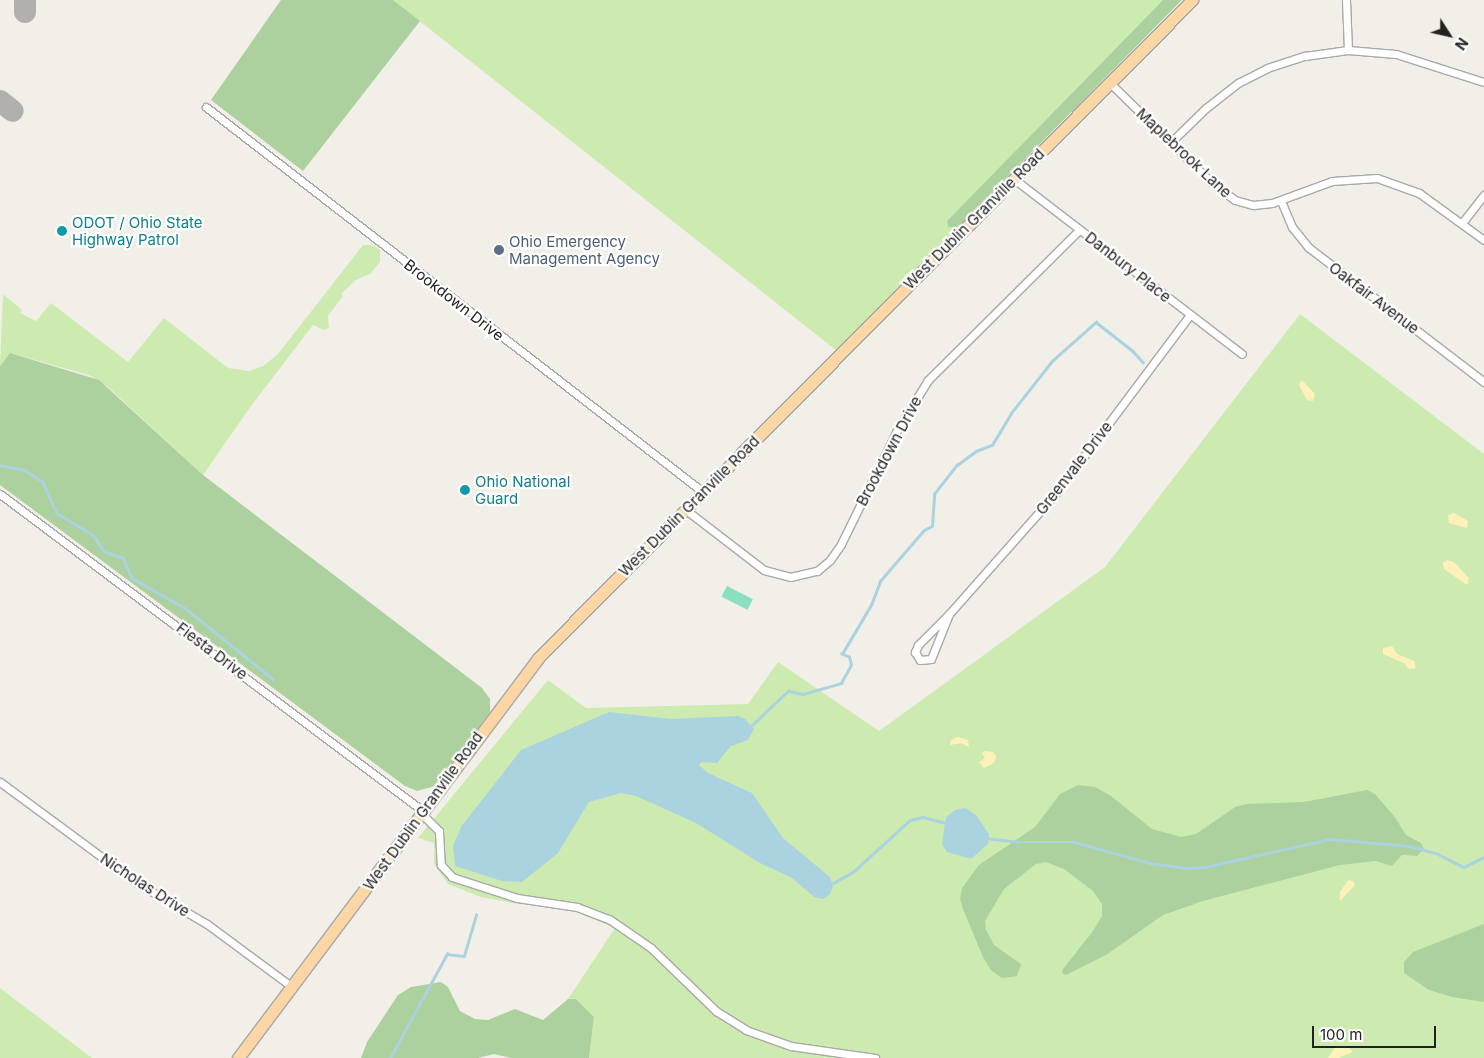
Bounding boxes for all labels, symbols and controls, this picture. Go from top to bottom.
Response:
north arrow [1424,10,1474,60]
text: N [1452,35,1472,53]
street label: Maplebrook Lane [1133,104,1235,202]
street label: West Dublin Granville Road [900,145,1048,293]
place label: ODOT / Ohio State Highway Patrol [72,213,203,248]
marker: ODOT / Ohio State Highway Patrol [56,225,68,237]
street label: Danbury Place [1082,228,1174,306]
place label: Ohio Emergency Management Agency [509,232,660,267]
marker: Ohio Emergency Management Agency [493,244,505,256]
street label: Brookdown Drive [401,255,507,345]
street label: Oakfair Avenue [1325,258,1423,338]
street label: Brookdown Drive [853,393,925,509]
street label: Greenvale Drive [1032,418,1116,518]
street label: West Dublin Granville Road [615,432,763,580]
place label: Ohio National Guard [475,472,570,507]
marker: Ohio National Guard [459,484,471,496]
street label: Fiesta Drive [173,619,251,683]
street label: West Dublin Granville Road [359,728,487,894]
street label: Nicholas Drive [97,849,193,921]
scale bar [1314,1016,1438,1048]
text: 100 m [1320,1025,1362,1044]

